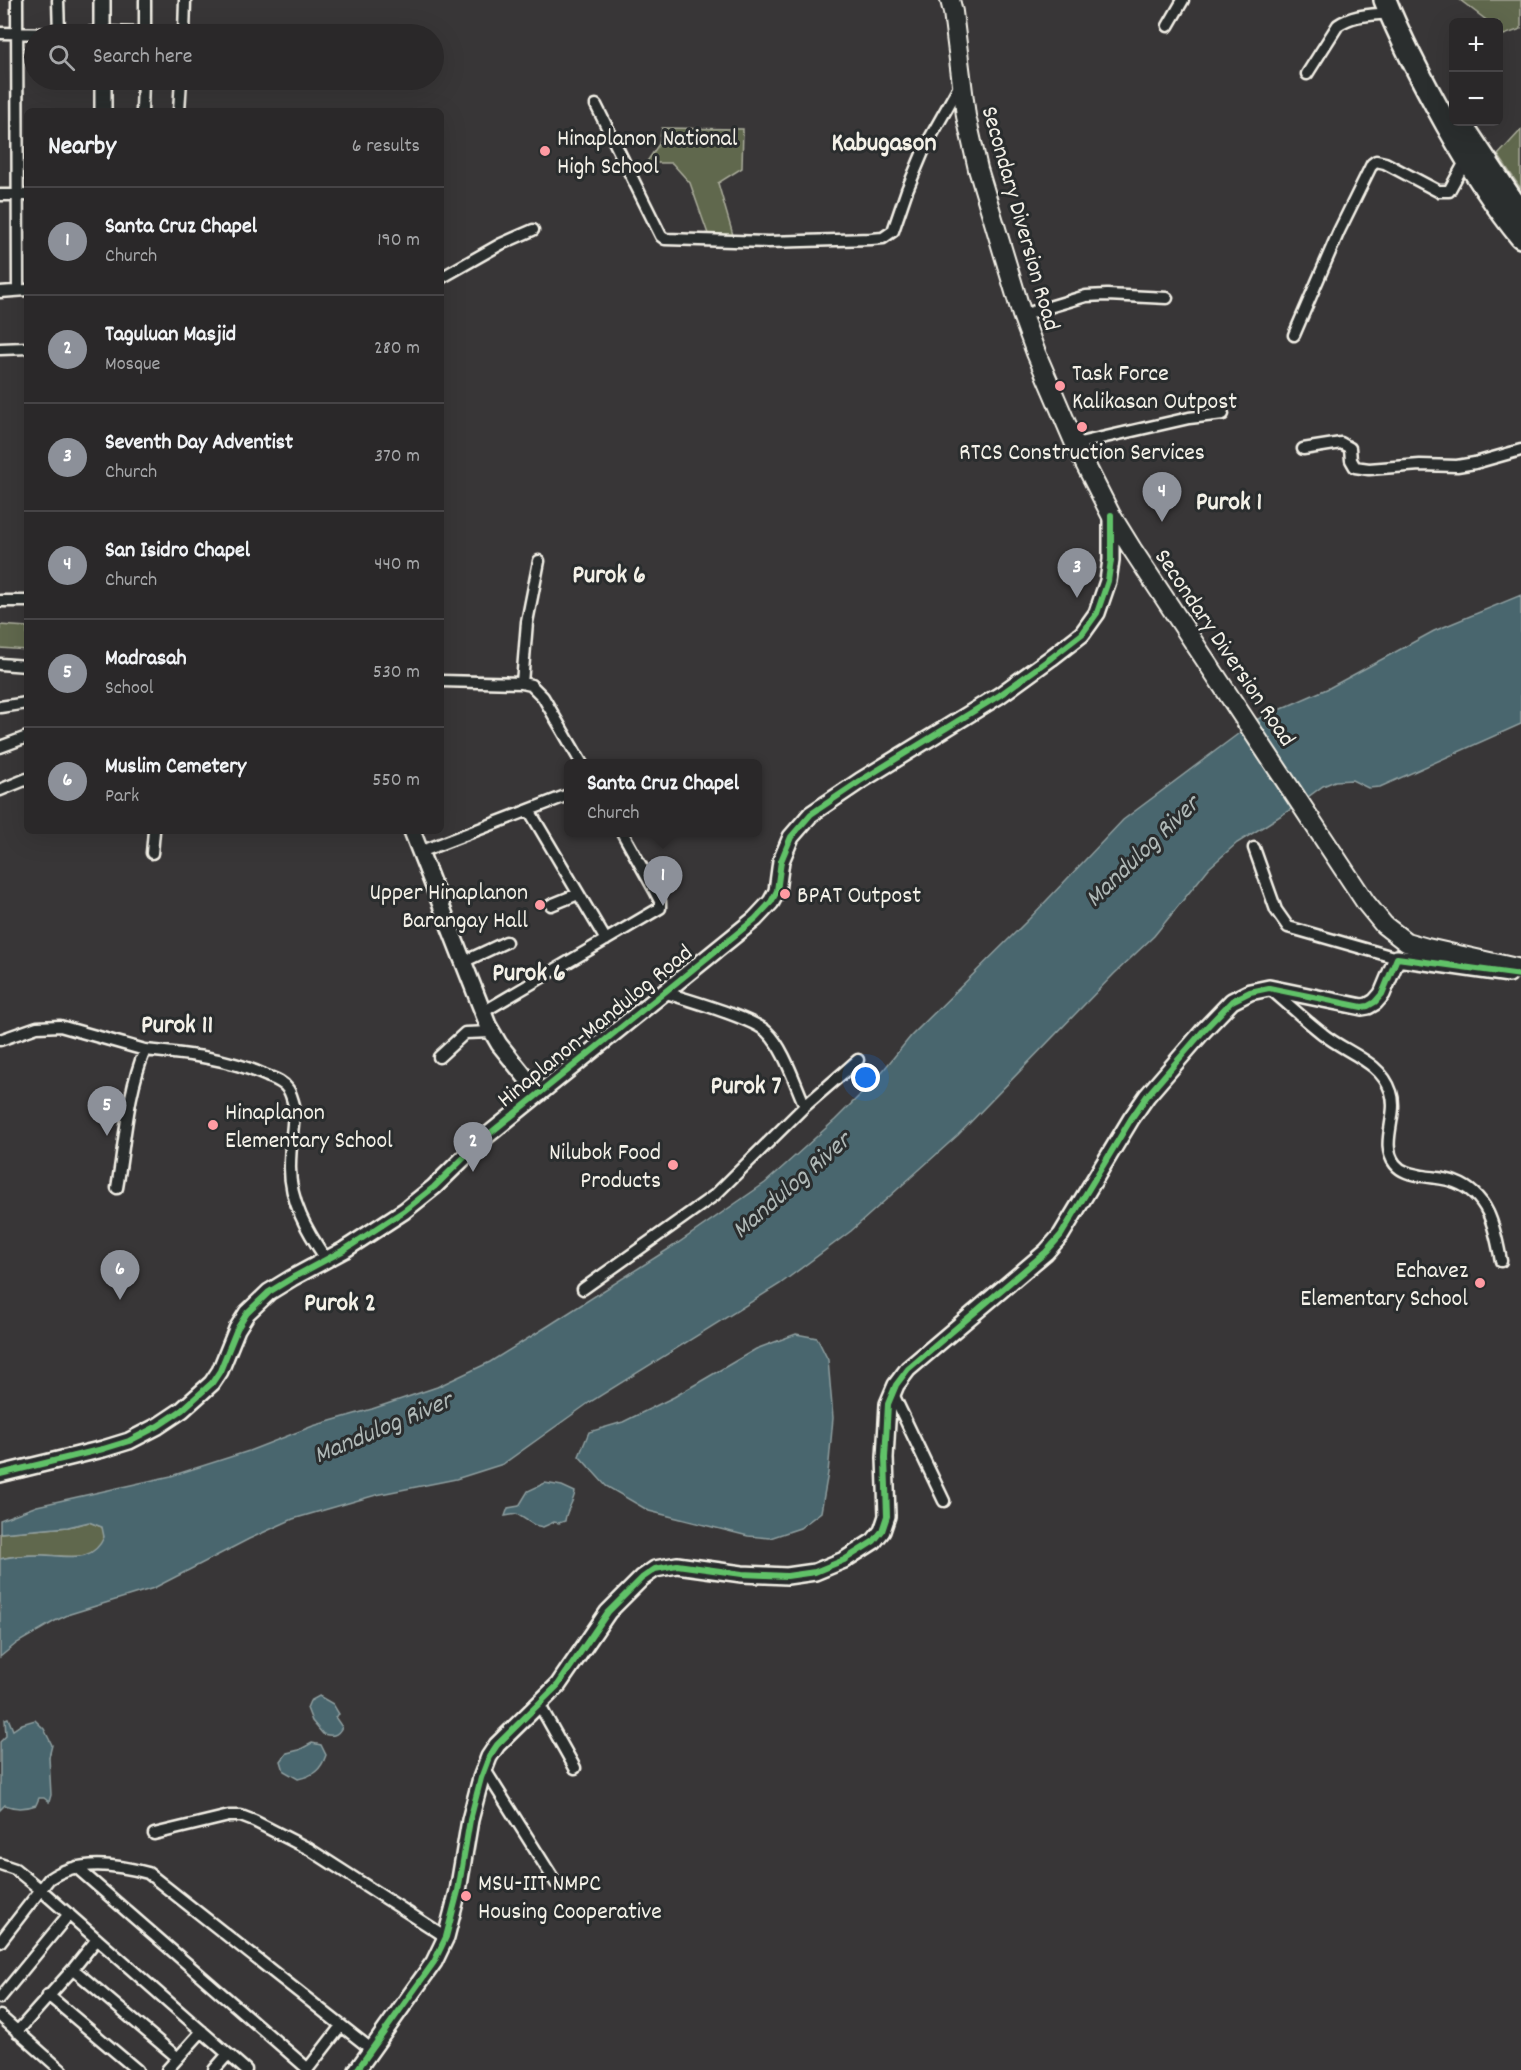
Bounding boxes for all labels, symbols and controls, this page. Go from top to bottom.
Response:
map controls [1449,18,1503,126]
button: + [1449,18,1503,72]
search box [24,24,444,90]
icon: search [45,41,78,74]
text: Search here [93,42,192,73]
button: − [1449,72,1503,126]
street label: Secondary Diversion Road [971,103,1067,335]
place label: Hinaplanon National High School [557,123,738,185]
district label: Kabugason [832,126,936,163]
text: Nearby [48,129,116,166]
text: 6 results [352,133,420,161]
marker: Hinaplanon National High School [538,144,552,158]
text: Santa Cruz Chapel [105,212,257,243]
text: 1 [65,227,70,255]
text: 190 m [377,227,420,255]
text: Church [105,243,157,271]
text: Taguluan Masjid [105,320,236,351]
text: 2 [63,335,72,363]
text: 280 m [374,335,420,363]
text: Mosque [105,351,160,379]
place label: Task Force Kalikasan Outpost [1072,358,1237,420]
marker: Task Force Kalikasan Outpost [1053,379,1067,393]
marker: RTCS Construction Services [1075,420,1089,434]
text: Seventh Day Adventist [105,428,293,459]
place label: RTCS Construction Services [959,437,1205,471]
text: 3 [63,443,72,471]
text: 370 m [374,443,420,471]
text: Church [105,459,157,487]
pin: 4 [1142,472,1182,522]
district label: Purok 1 [1196,485,1262,522]
text: San Isidro Chapel [105,536,250,567]
street label: Secondary Diversion Road [1145,543,1302,754]
pin: 3 [1058,548,1096,598]
text: 4 [63,551,72,579]
text: 440 m [374,551,420,579]
district label: Purok 6 [572,558,646,595]
text: Church [105,567,157,595]
text: Madrasah [105,644,187,675]
text: 5 [63,659,72,687]
text: 530 m [373,659,420,687]
text: School [105,675,154,703]
text: Muslim Cemetery [105,752,246,783]
popup [564,759,762,837]
text: 6 [63,767,72,795]
text: 550 m [372,767,420,795]
text: Santa Cruz Chapel [587,769,739,800]
text: Park [105,783,139,811]
water label: Mandulog River [1078,786,1212,917]
text: Church [587,800,639,828]
pin: 1 [644,856,682,906]
place label: Upper Hinaplanon Barangay Hall [369,877,528,939]
place label: BPAT Outpost [797,880,921,914]
marker: BPAT Outpost [778,887,792,901]
marker: Upper Hinaplanon Barangay Hall [533,898,547,912]
street label: Hinaplanon-Mandulog Road [491,938,701,1117]
district label: Purok 6 [492,956,566,993]
district label: Purok 11 [141,1008,213,1045]
your location [851,1063,880,1092]
district label: Purok 7 [711,1069,781,1106]
pin: 5 [88,1086,126,1136]
place label: Hinaplanon Elementary School [225,1097,393,1159]
marker: Hinaplanon Elementary School [206,1118,220,1132]
pin: 2 [454,1122,492,1172]
water label: Mandulog River [725,1122,863,1249]
place label: Nilubok Food Products [549,1137,661,1199]
marker: Nilubok Food Products [666,1158,680,1172]
pin: 6 [100,1250,140,1300]
place label: Echavez Elementary School [1300,1255,1468,1317]
marker: Echavez Elementary School [1473,1276,1487,1290]
district label: Purok 2 [304,1286,376,1323]
water label: Mandulog River [308,1382,461,1475]
place label: MSU-IIT NMPC Housing Cooperative [478,1868,662,1930]
marker: MSU-IIT NMPC Housing Cooperative [459,1889,473,1903]

